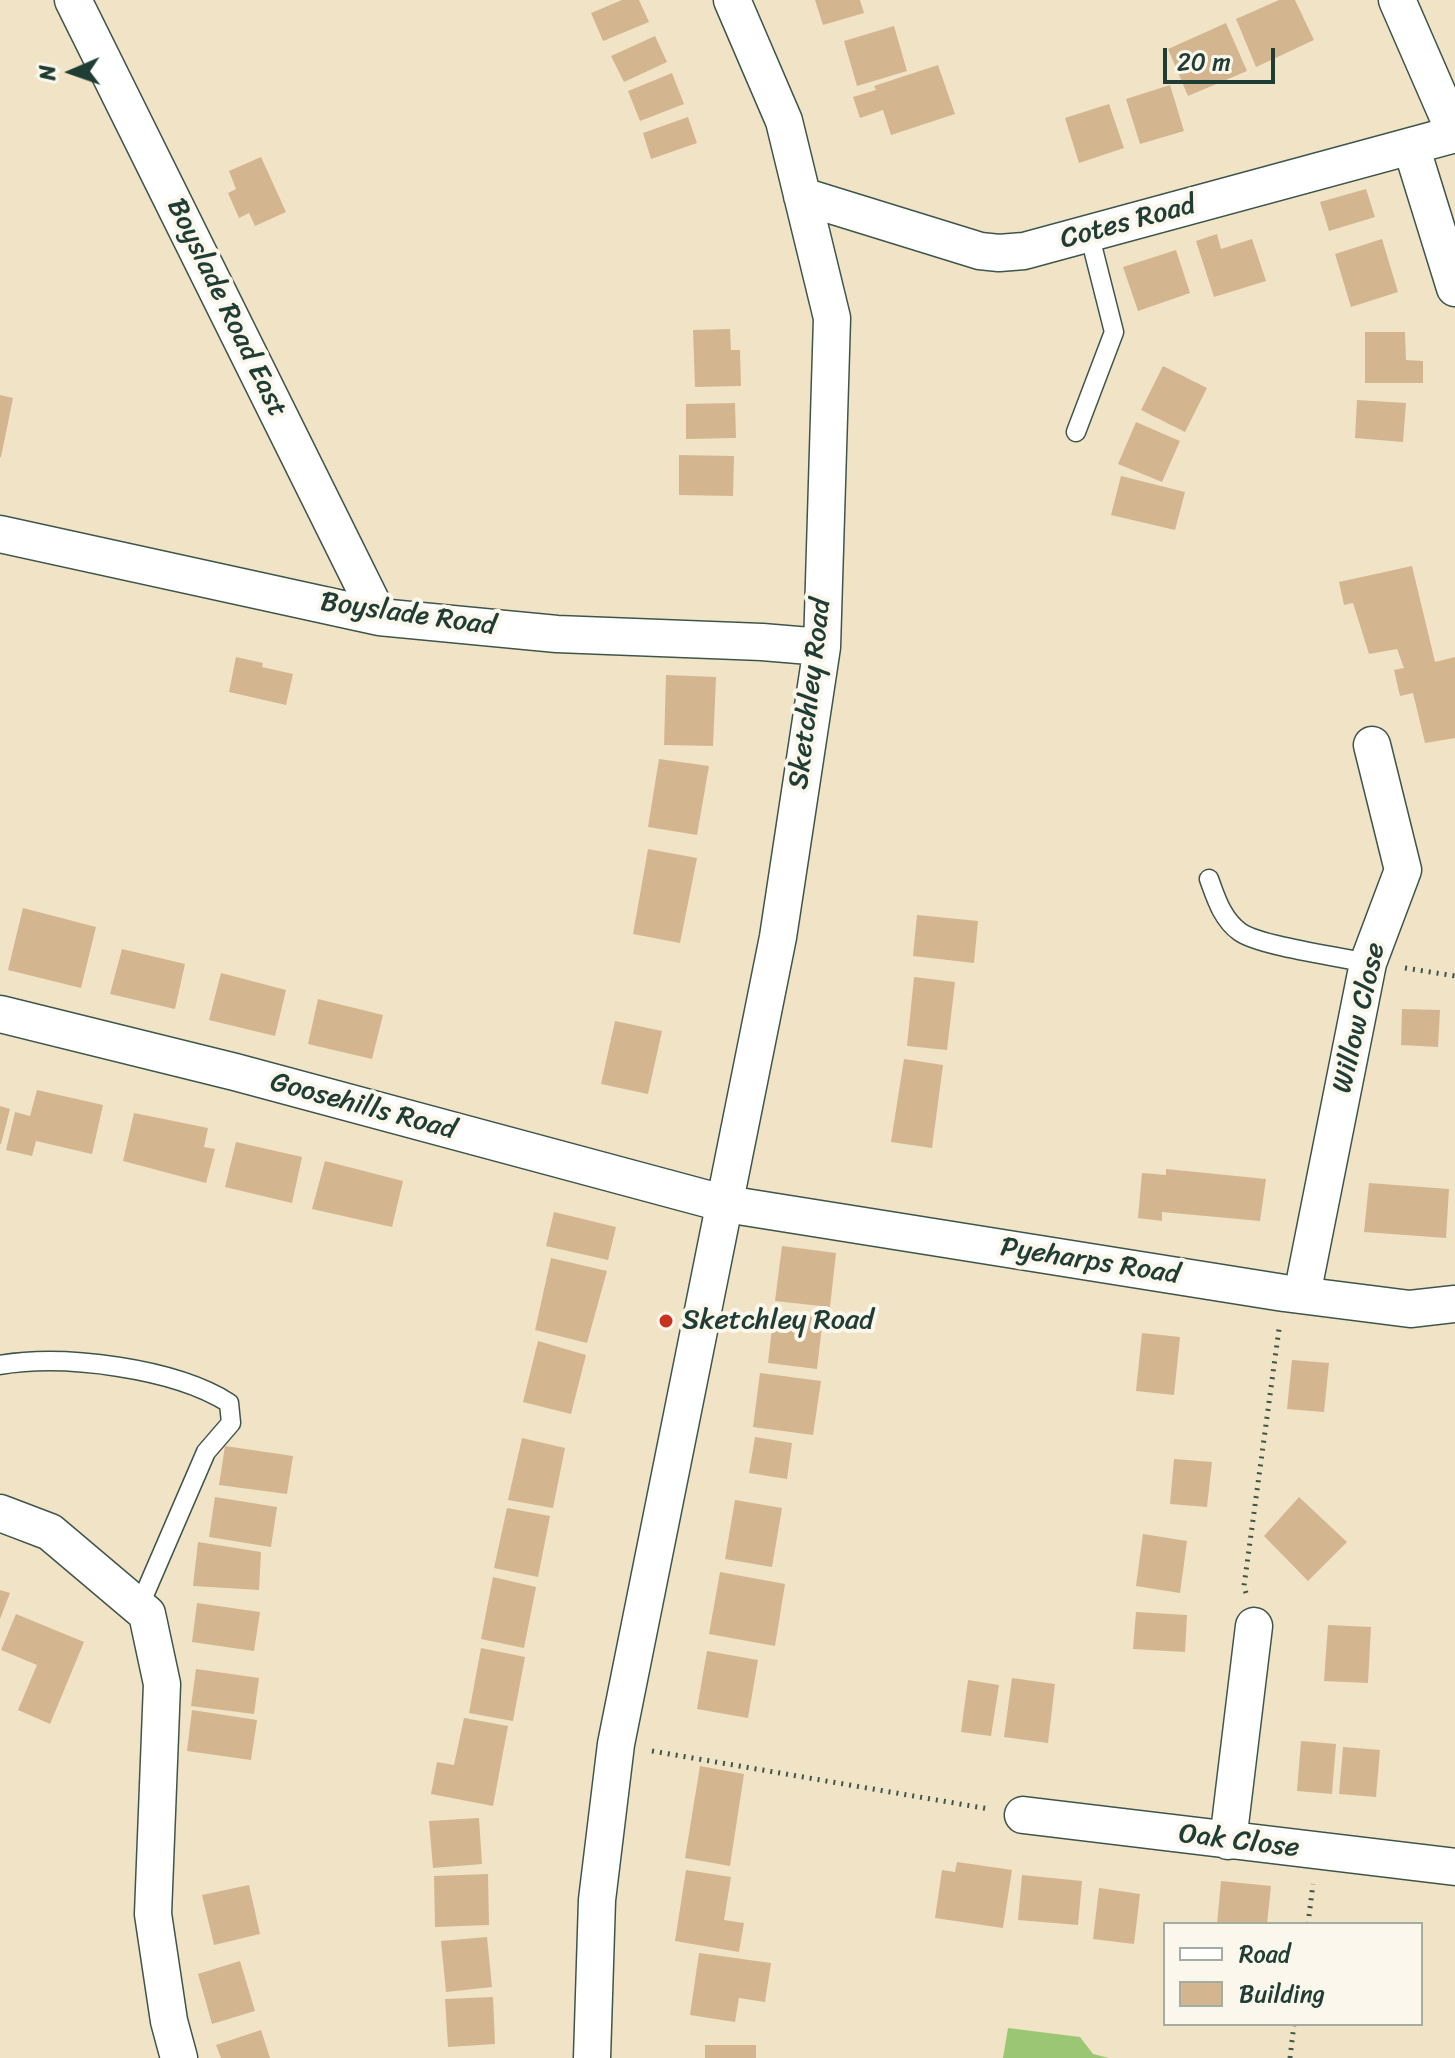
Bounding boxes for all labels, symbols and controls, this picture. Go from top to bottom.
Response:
north arrow [32,32,112,112]
scale bar [1167,32,1279,82]
text: 20 m [1177,41,1231,83]
text: N [28,65,67,81]
street label: Cotes Road [1057,189,1199,257]
street label: Boyslade Road East [159,193,293,423]
street label: Boyslade Road [318,586,498,644]
street label: Sketchley Road [783,597,839,791]
street label: Willow Close [1326,940,1394,1096]
street label: Goosehills Road [266,1066,460,1148]
street label: Pyeharps Road [998,1231,1182,1293]
place label: Sketchley Road [682,1304,874,1338]
marker: Sketchley Road [657,1312,675,1330]
street label: Oak Close [1177,1818,1301,1866]
legend [1163,1922,1423,2026]
text: Road [1239,1933,1290,1975]
text: Building [1239,1973,1325,2015]

